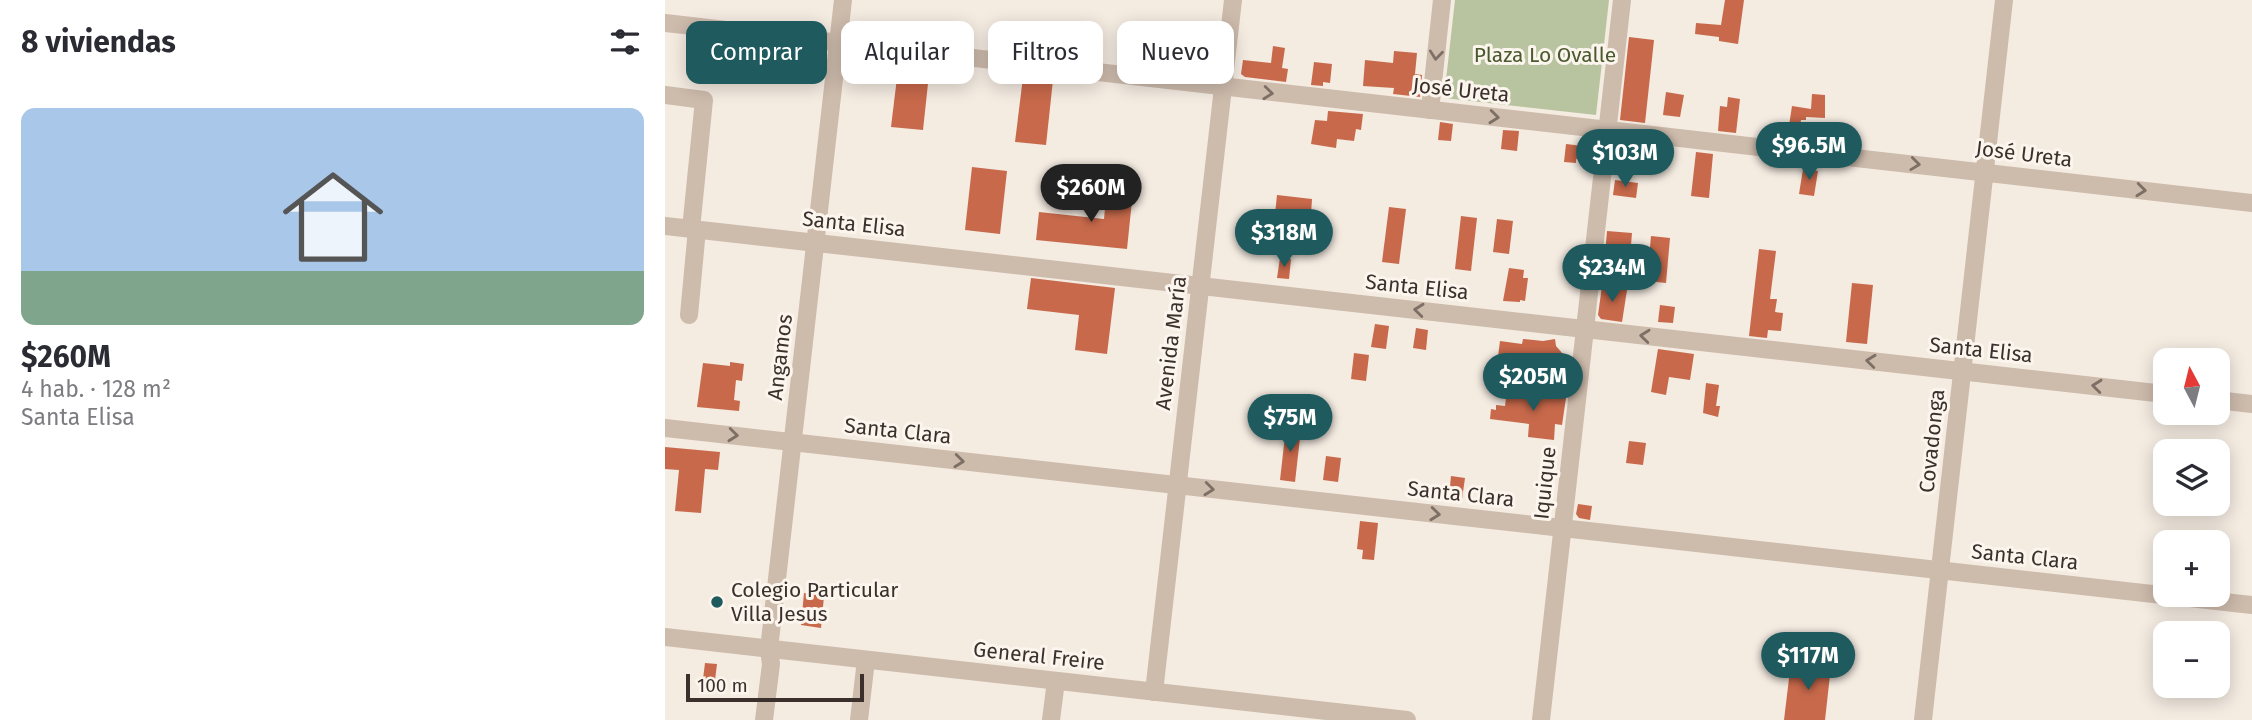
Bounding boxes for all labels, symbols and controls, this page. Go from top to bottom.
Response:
chip: Comprar [686,21,827,84]
chip: Alquilar [841,21,974,84]
chip: Filtros [988,21,1103,84]
chip: Nuevo [1117,21,1234,84]
icon: filters [606,23,644,61]
text: 8 viviendas [21,24,176,60]
park label: Plaza Lo Ovalle [1474,42,1616,68]
one-way arrow [1429,49,1444,61]
street label: José Ureta [1411,72,1511,108]
one-way arrow [1262,85,1274,100]
one-way arrow [1489,109,1500,124]
pin: $96.5M [1752,122,1866,182]
pin: $103M [1576,130,1674,189]
text: $96.5M [1772,131,1846,159]
street label: José Ureta [1974,135,2074,173]
text: $103M [1592,138,1658,166]
icon: home [270,154,396,280]
one-way arrow [1909,157,1921,172]
pin: $260M [1042,164,1140,224]
text: $260M [1057,173,1125,201]
one-way arrow [2135,183,2147,198]
street label: Santa Elisa [801,206,907,242]
pin: $318M [1235,210,1333,269]
text: $318M [1251,218,1317,246]
pin: $234M [1563,244,1661,304]
text: $234M [1578,253,1646,281]
street label: Santa Elisa [1364,269,1470,305]
street label: Avenida María [1150,275,1192,411]
one-way arrow [1413,303,1424,318]
street label: Angamos [762,312,798,401]
one-way arrow [1639,328,1651,343]
street label: Santa Elisa [1928,332,2034,368]
text: $260M [21,339,111,375]
north arrow [2153,348,2229,425]
map controls [2153,348,2230,698]
pin: $205M [1484,354,1582,413]
one-way arrow [1865,354,1876,369]
text: $205M [1499,362,1567,390]
text: 4 hab. · 128 m² [21,375,171,403]
one-way arrow [2091,379,2103,394]
street label: Covadonga [1914,388,1950,494]
pin: $75M [1249,394,1331,454]
text: Santa Elisa [21,403,135,431]
text: $75M [1263,403,1317,431]
street label: Santa Clara [843,412,953,450]
one-way arrow [727,428,739,443]
button: layers [2153,439,2230,516]
street label: Iquique [1528,445,1562,521]
one-way arrow [953,453,965,468]
street label: Santa Clara [1406,475,1516,513]
one-way arrow [1204,481,1215,496]
one-way arrow [1430,506,1441,521]
button: + [2153,530,2230,607]
street label: Santa Clara [1970,538,2080,576]
place label: Colegio Particular Villa Jesus [731,577,898,627]
marker: Colegio Particular Villa Jesus [709,594,725,610]
button: − [2153,621,2230,698]
pin: $117M [1759,632,1857,692]
street label: General Freire [972,636,1106,676]
text: $117M [1777,641,1839,669]
scale bar [686,671,865,703]
text: 100 m [697,674,748,697]

